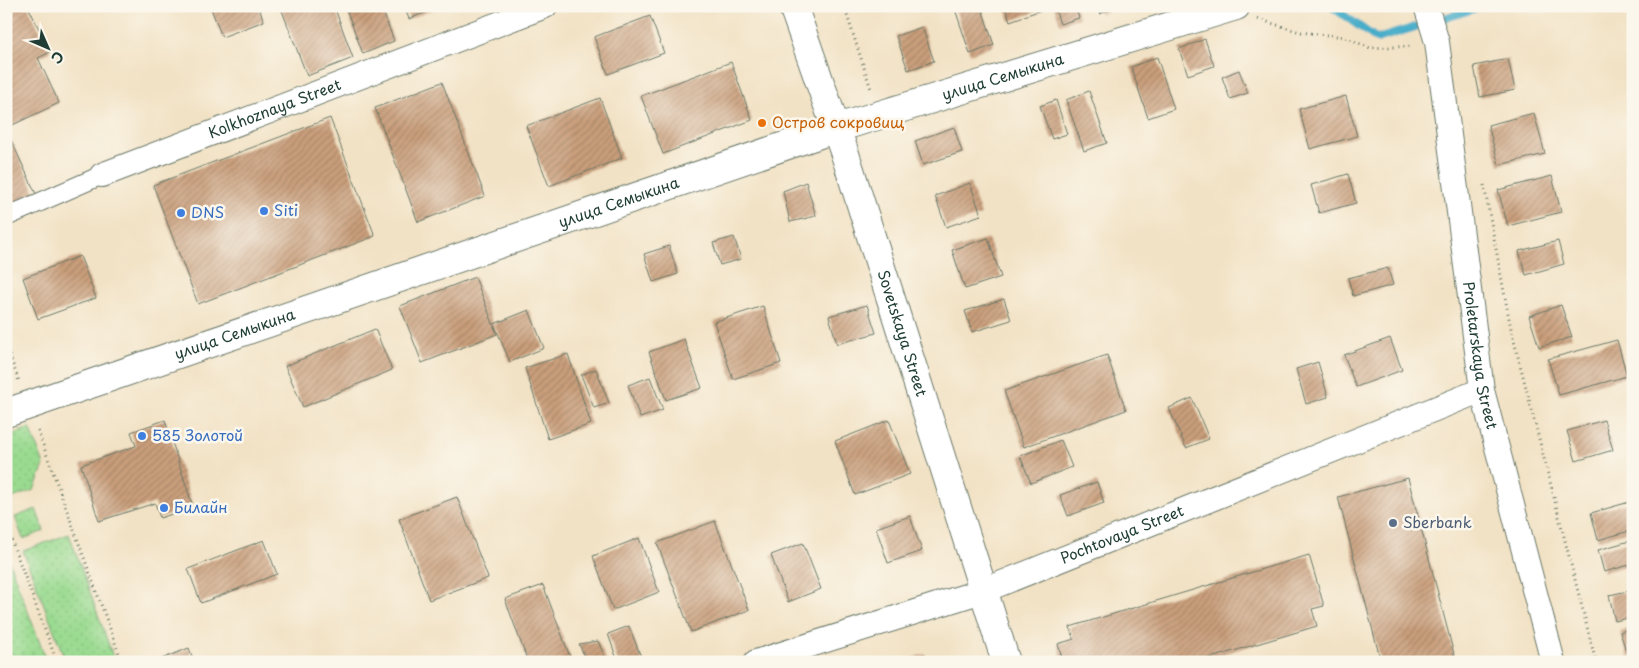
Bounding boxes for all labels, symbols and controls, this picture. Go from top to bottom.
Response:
north arrow [22,22,72,72]
text: С [46,46,69,69]
street label: улица Семыкина [939,46,1067,105]
street label: Kolkhoznaya Street [205,72,344,143]
place label: Остров сокровищ [772,110,905,133]
marker: Остров сокровищ [756,117,768,129]
street label: улица Семыкина [555,170,682,233]
place label: Siti [274,198,298,221]
place label: DNS [191,200,224,223]
marker: Siti [258,205,270,217]
marker: DNS [175,207,187,219]
street label: Sovetskaya Street [872,267,934,399]
street label: Proletarskaya Street [1458,280,1505,431]
street label: улица Семыкина [171,302,298,364]
place label: 585 Золотой [152,423,243,446]
marker: 585 Золотой [136,430,148,442]
place label: Билайн [174,495,228,518]
street label: Pochtovaya Street [1057,498,1187,569]
marker: Билайн [158,502,170,514]
place label: Sberbank [1403,510,1472,533]
marker: Sberbank [1387,517,1399,529]

